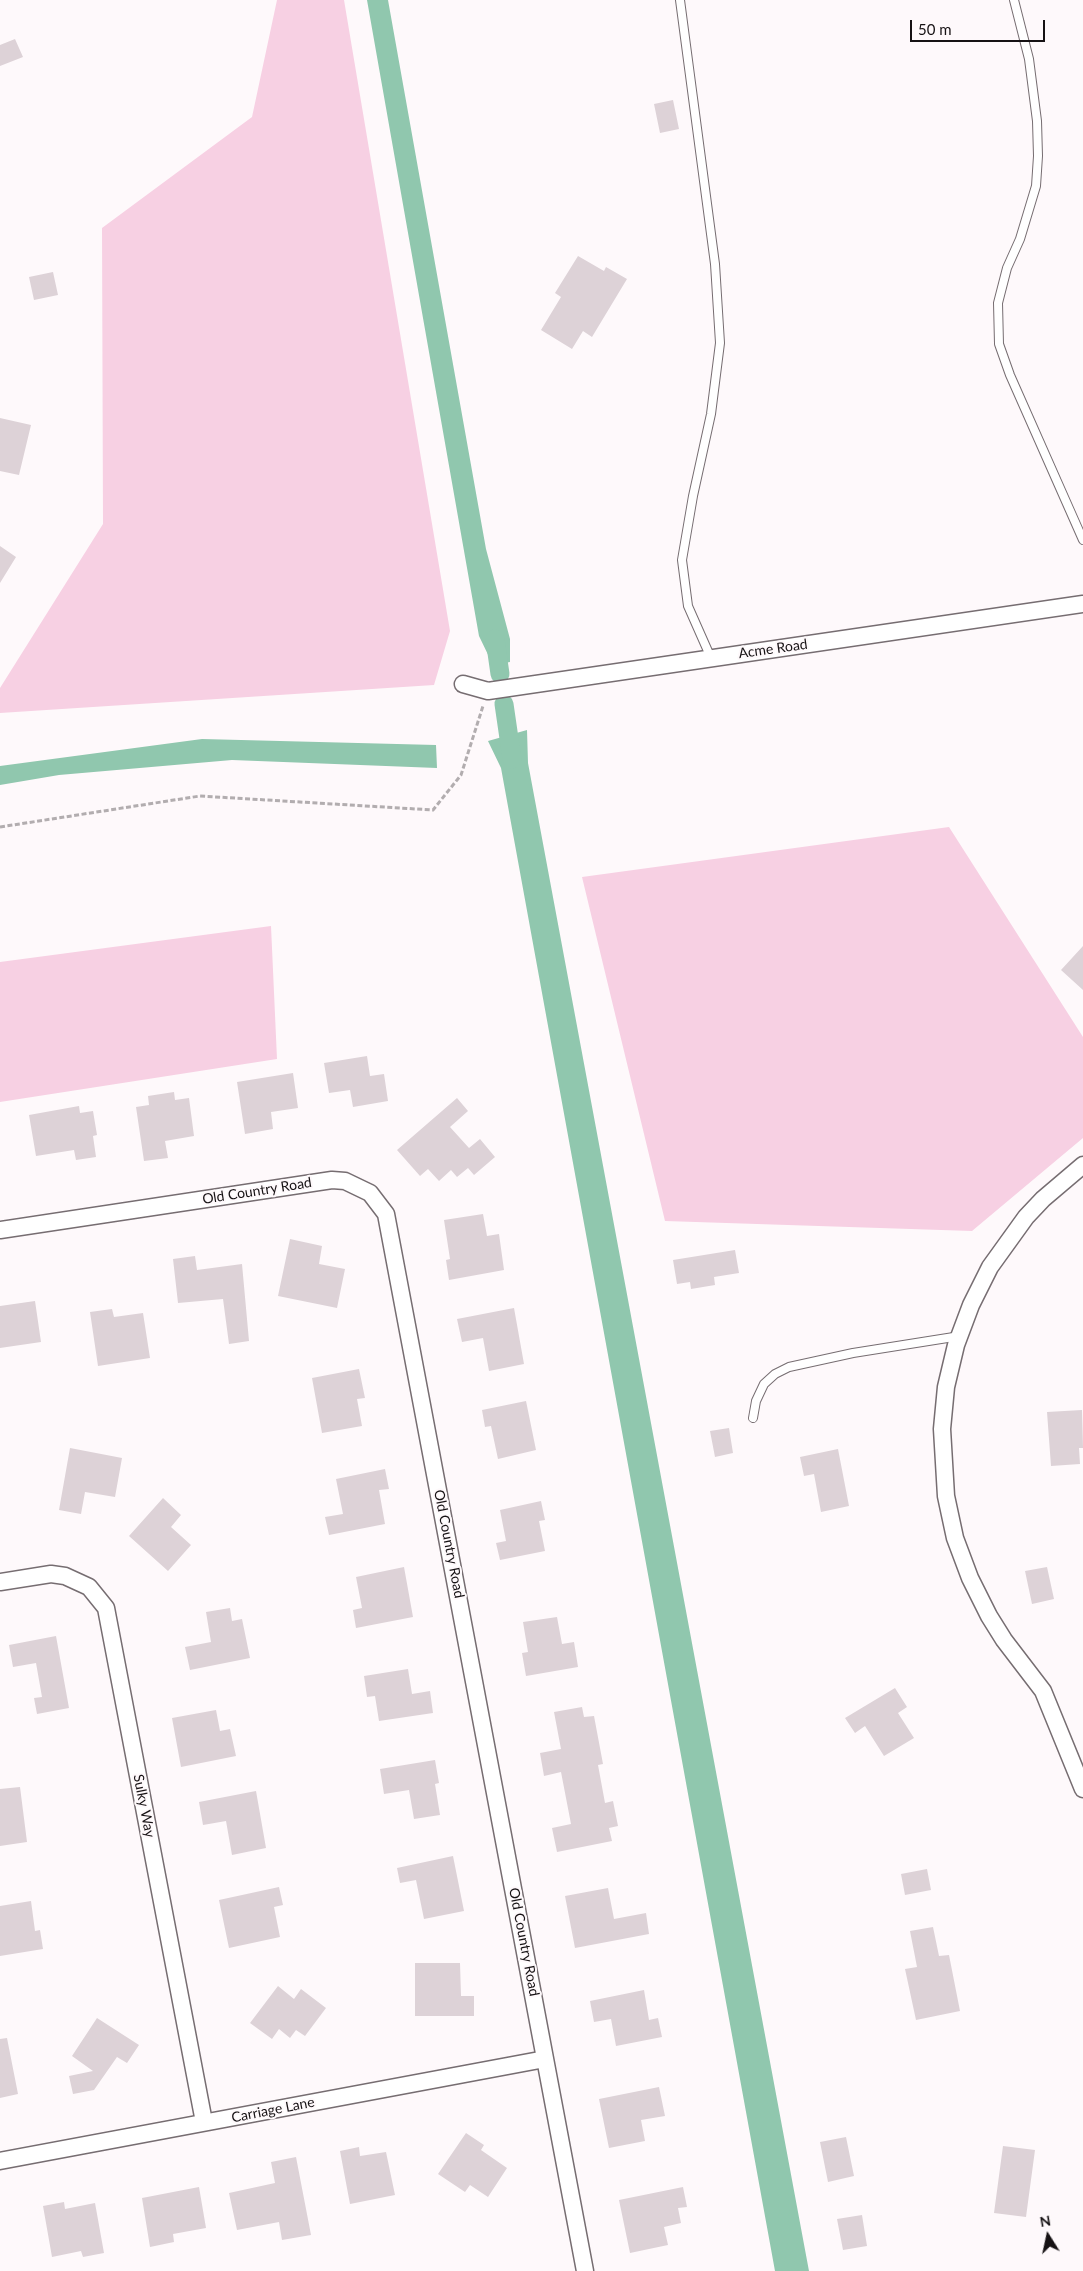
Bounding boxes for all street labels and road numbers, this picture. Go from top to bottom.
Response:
street label: Acme Road [737,636,809,662]
street label: Old Country Road [201,1174,313,1208]
street label: Old Country Road [430,1488,468,1600]
street label: Sulky Way [130,1773,158,1839]
street label: Old Country Road [505,1886,543,1998]
street label: Carriage Lane [230,2094,316,2126]

